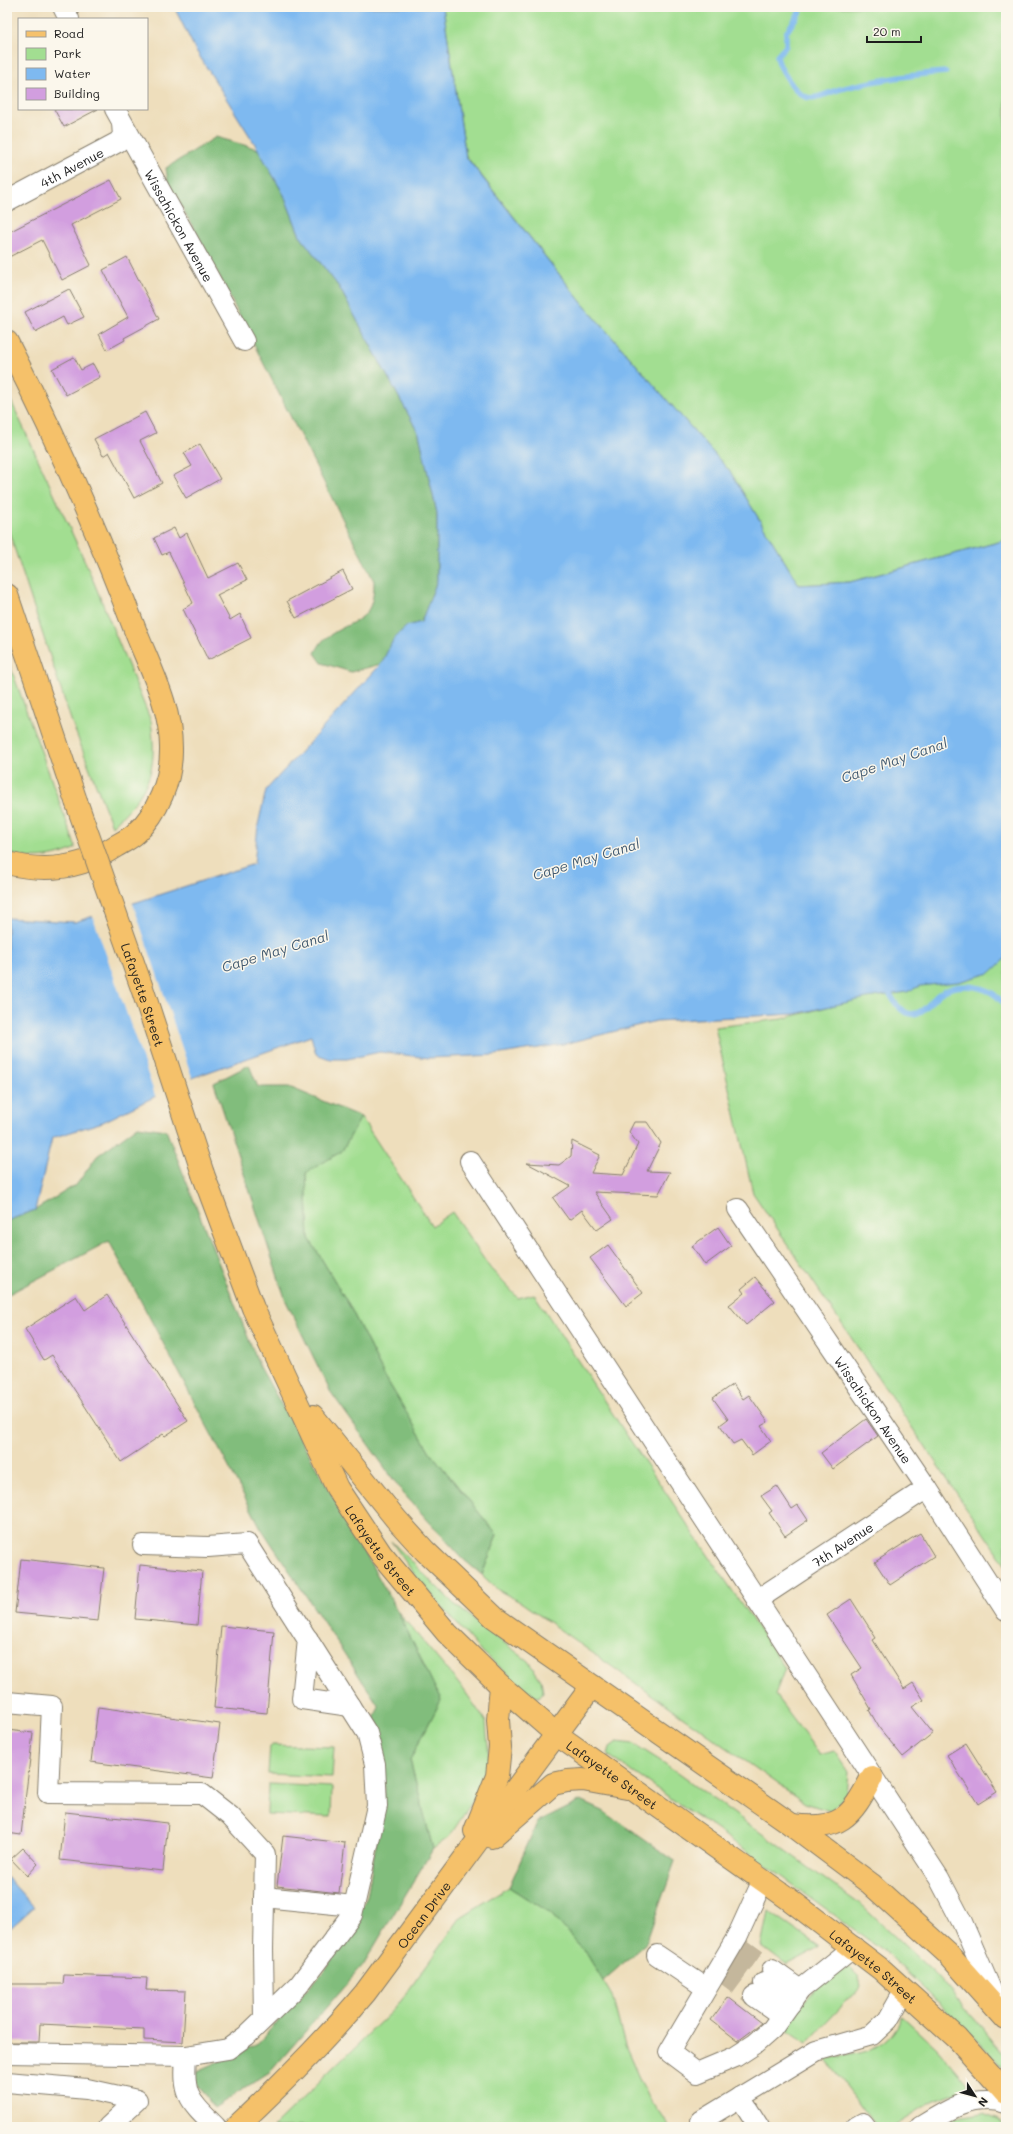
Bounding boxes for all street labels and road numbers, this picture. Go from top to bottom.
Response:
street label: 4th Avenue [37,143,106,191]
street label: Wissahickon Avenue [142,166,218,285]
street label: Lafayette Street [118,941,169,1049]
street label: Wissahickon Avenue [831,1352,916,1466]
street label: Lafayette Street [342,1502,420,1599]
street label: 7th Avenue [808,1518,876,1570]
street label: Lafayette Street [564,1736,662,1812]
street label: Ocean Drive [393,1877,454,1951]
street label: Lafayette Street [827,1925,921,2007]

